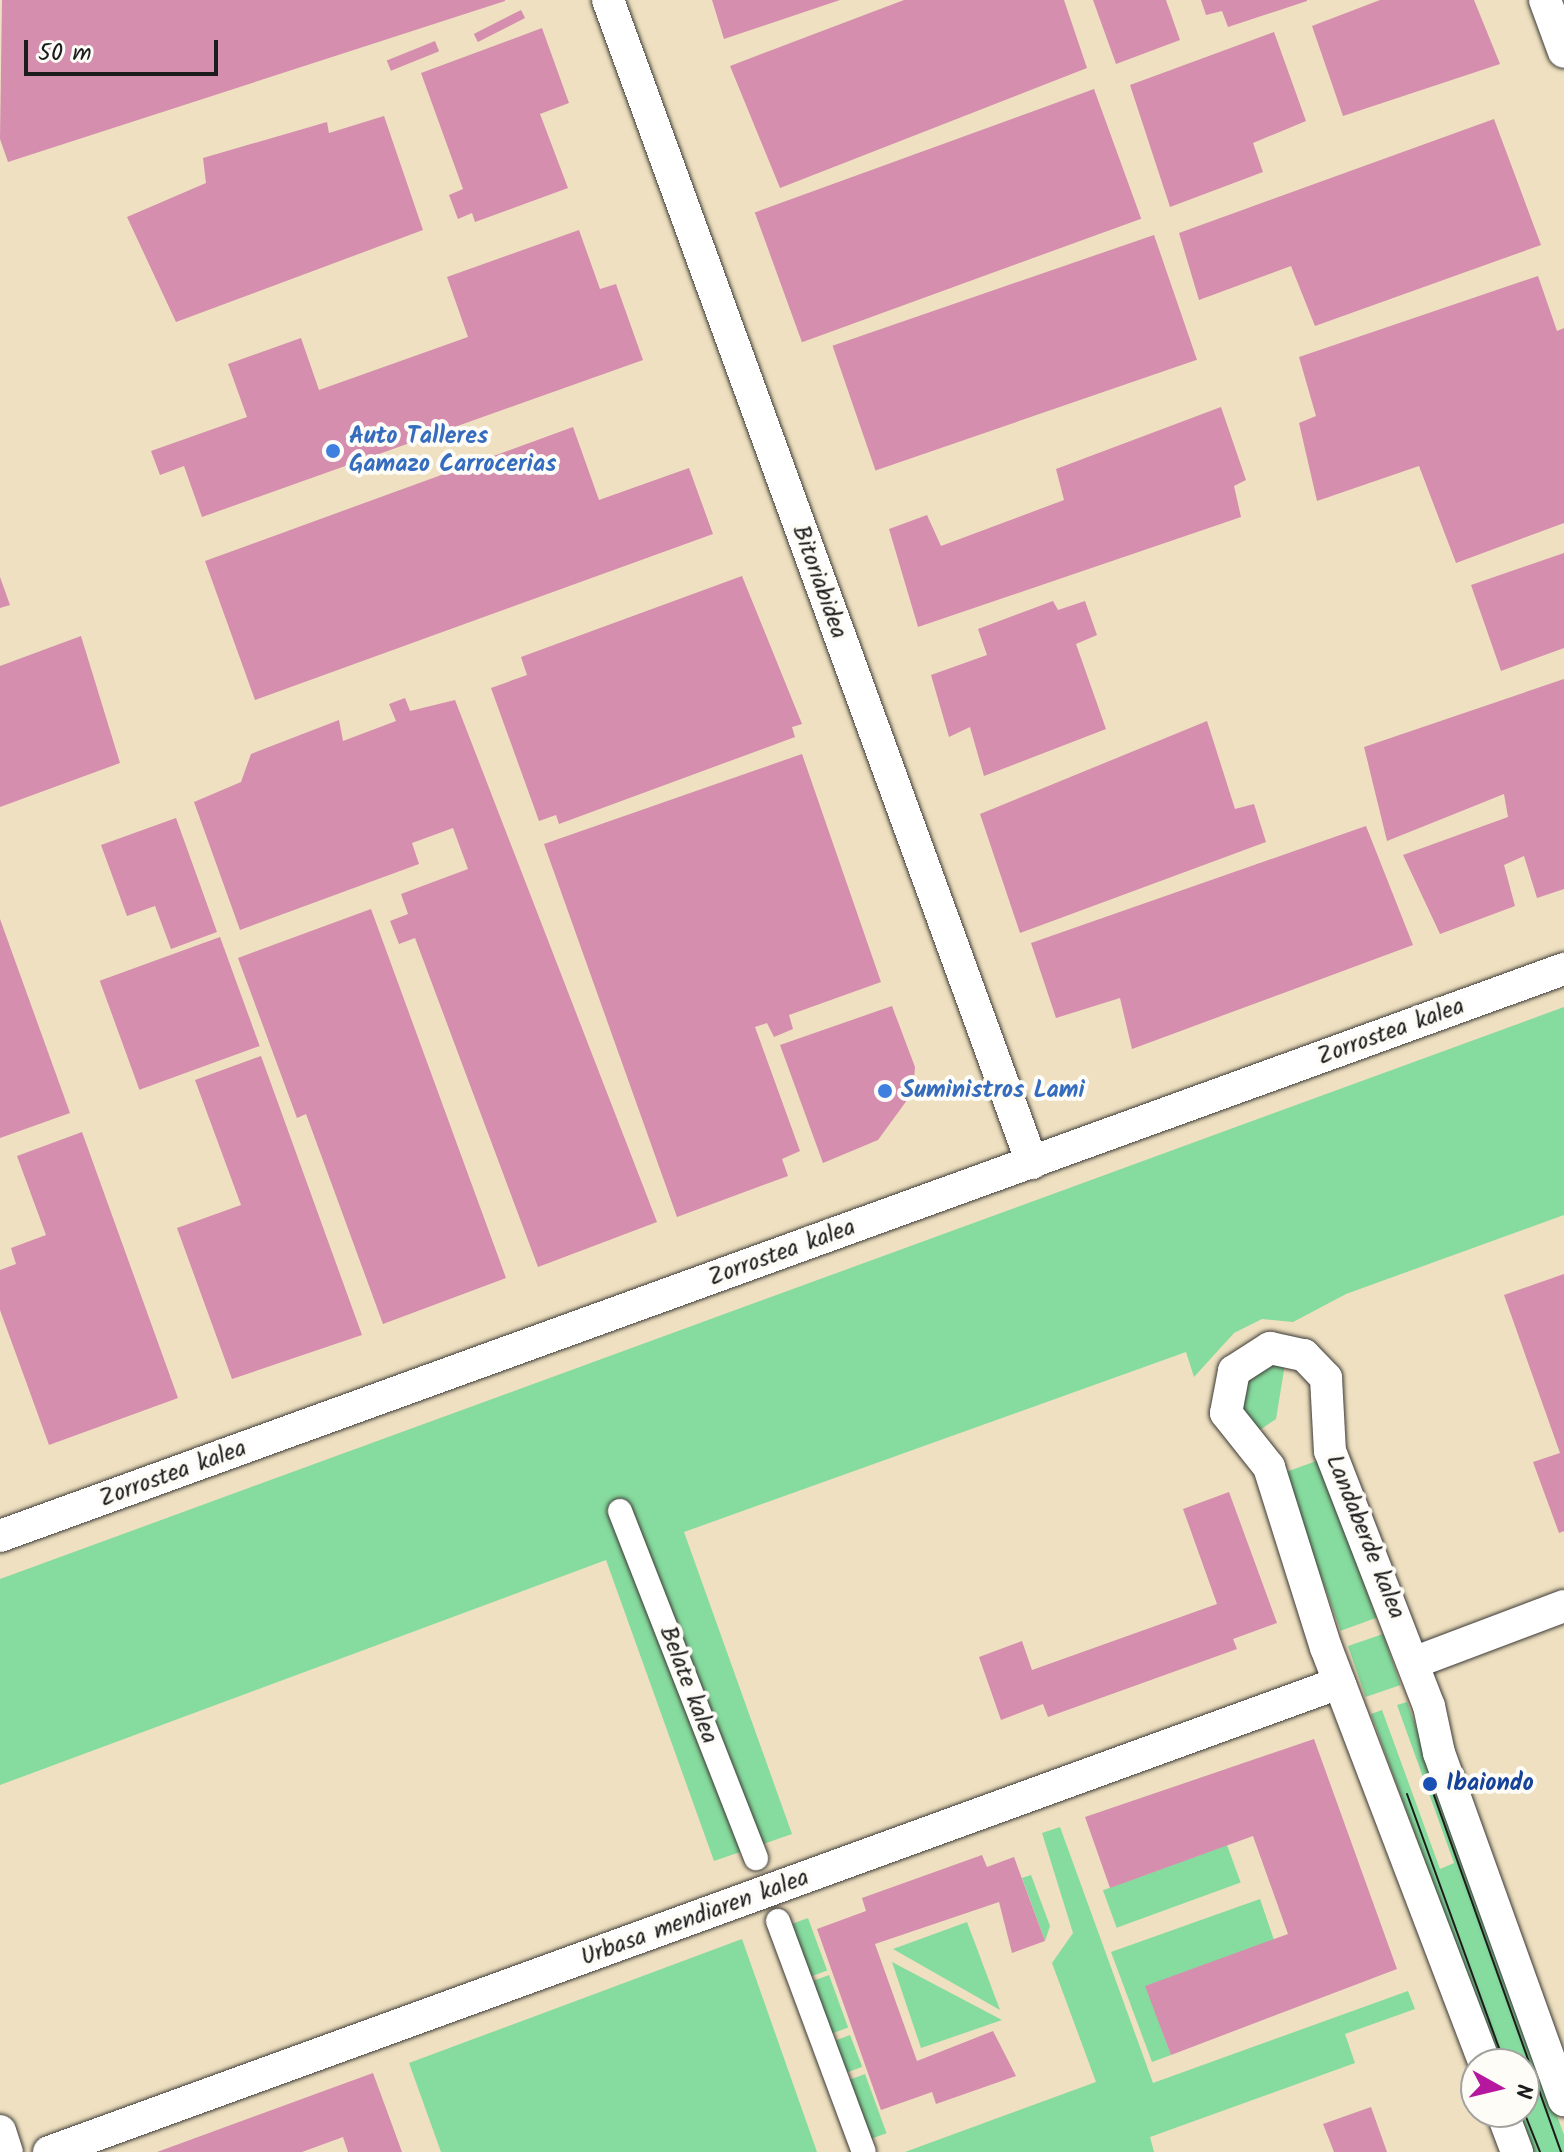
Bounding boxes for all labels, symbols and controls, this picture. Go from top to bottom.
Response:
scale bar [28,24,222,74]
text: 50 m [38,34,92,73]
place label: Auto Talleres Gamazo Carrocerias [349,423,556,479]
marker: Auto Talleres Gamazo Carrocerias [324,442,342,460]
street label: Bitoriabidea [785,521,853,643]
street label: Zorrostea kalea [1314,992,1468,1072]
place label: Suministros Lami [901,1077,1085,1105]
marker: Suministros Lami [876,1082,894,1100]
street label: Zorrostea kalea [705,1213,859,1293]
street label: Zorrostea kalea [96,1434,250,1514]
street label: Landaberde kalea [1319,1451,1411,1623]
street label: Belate kalea [652,1622,724,1748]
place label: Ibaiondo [1446,1770,1534,1798]
marker: Ibaiondo [1421,1775,1439,1793]
street label: Urbasa mendiaren kalea [577,1863,813,1973]
north arrow [1460,2048,1540,2128]
text: N [1504,2082,1541,2100]

